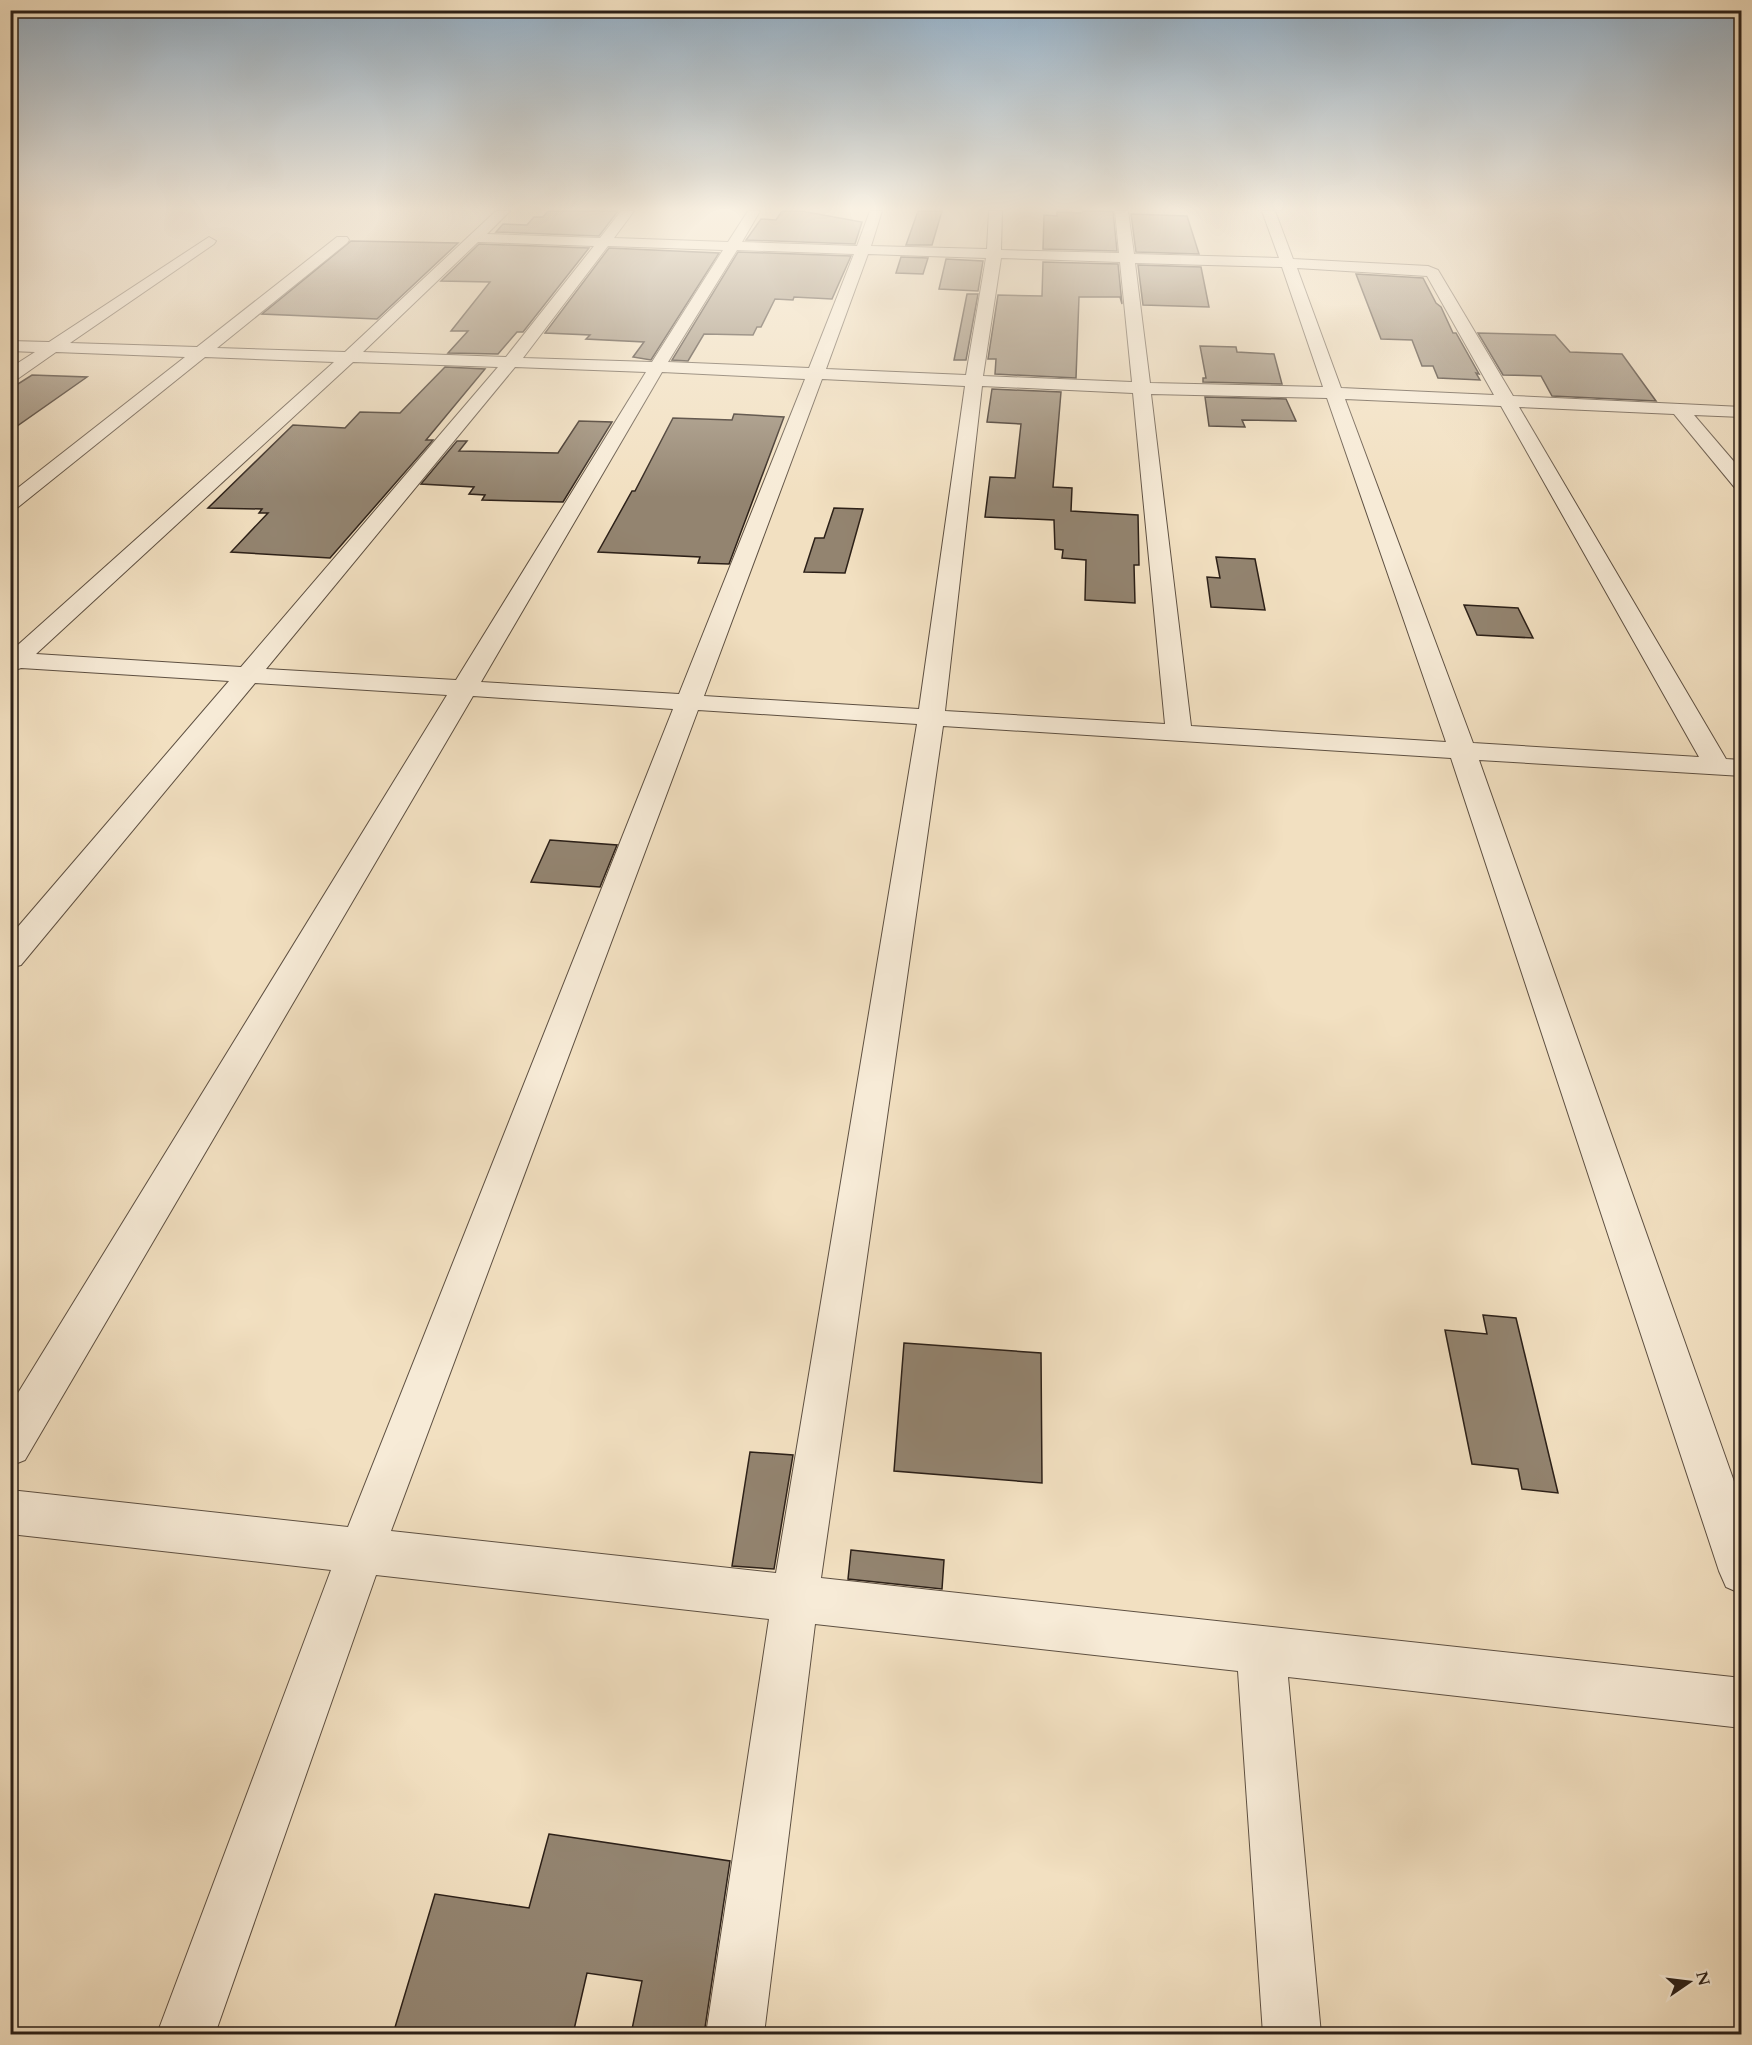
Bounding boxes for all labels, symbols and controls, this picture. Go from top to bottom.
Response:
north arrow [1659,1952,1719,2012]
text: N [1690,1969,1715,1988]

